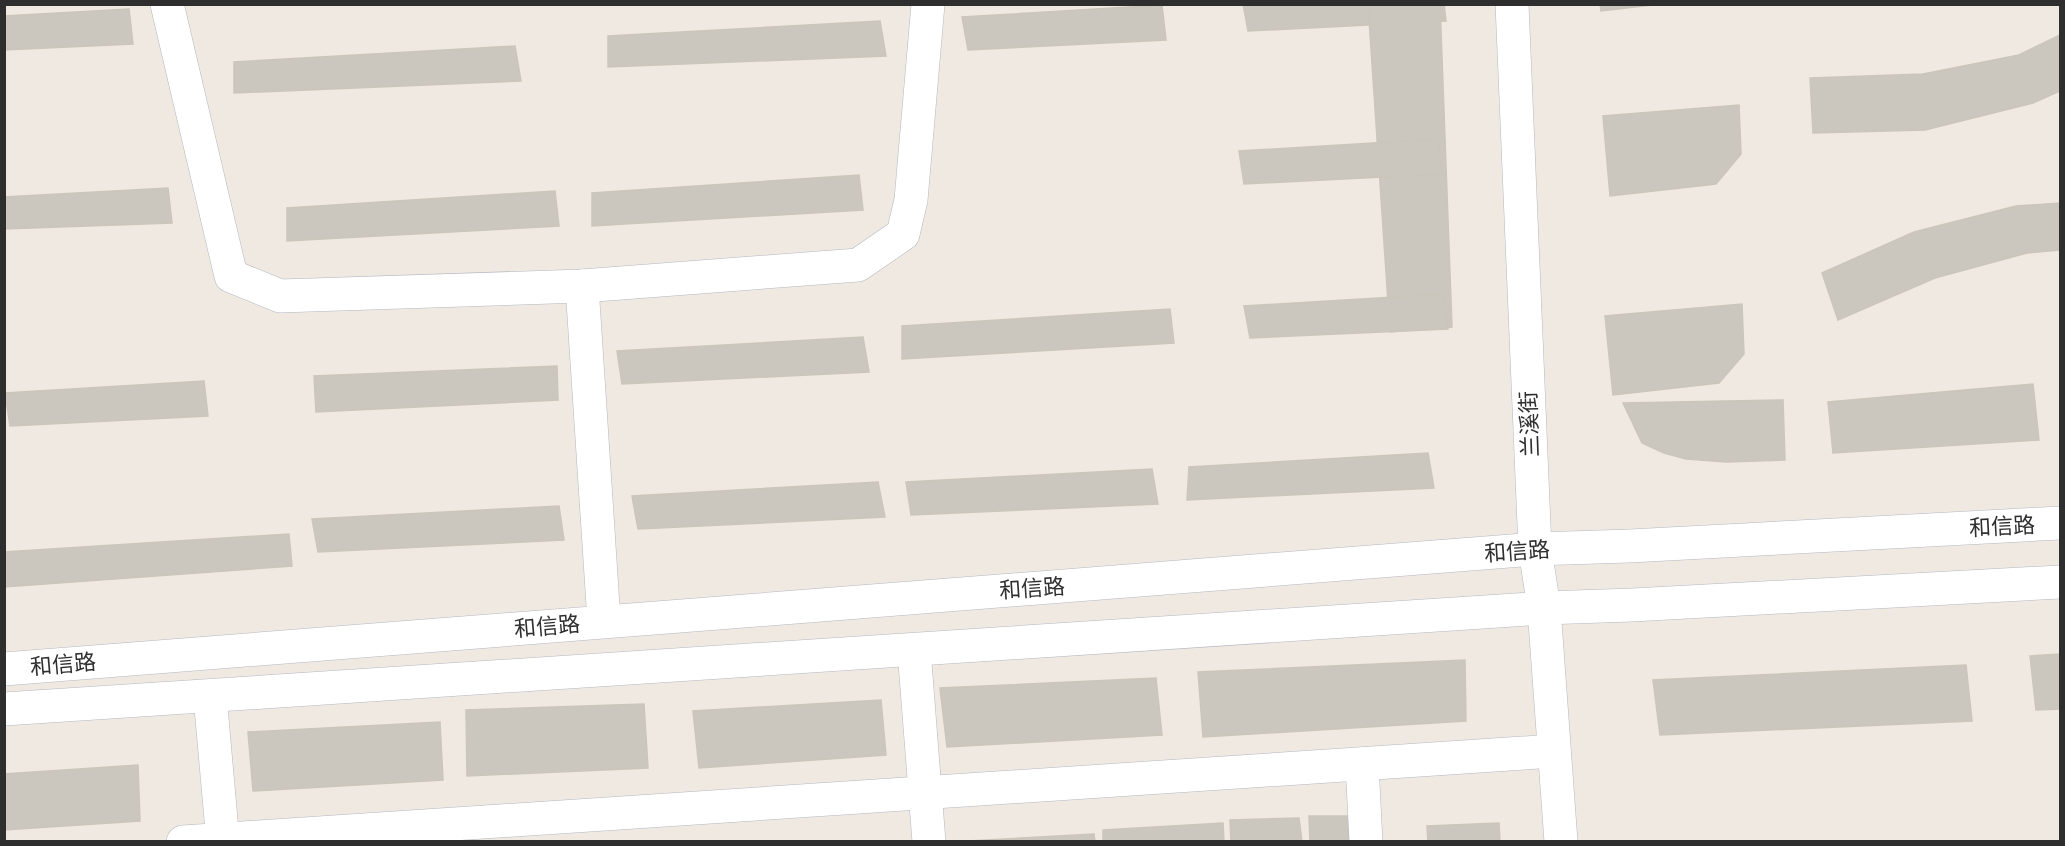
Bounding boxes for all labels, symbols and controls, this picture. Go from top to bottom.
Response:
street label: 兰溪街 [1517,391,1542,457]
street label: 和信路 [1968,513,2036,540]
street label: 和信路 [1483,538,1551,565]
street label: 和信路 [998,575,1066,602]
street label: 和信路 [513,612,581,641]
street label: 和信路 [29,650,97,679]

